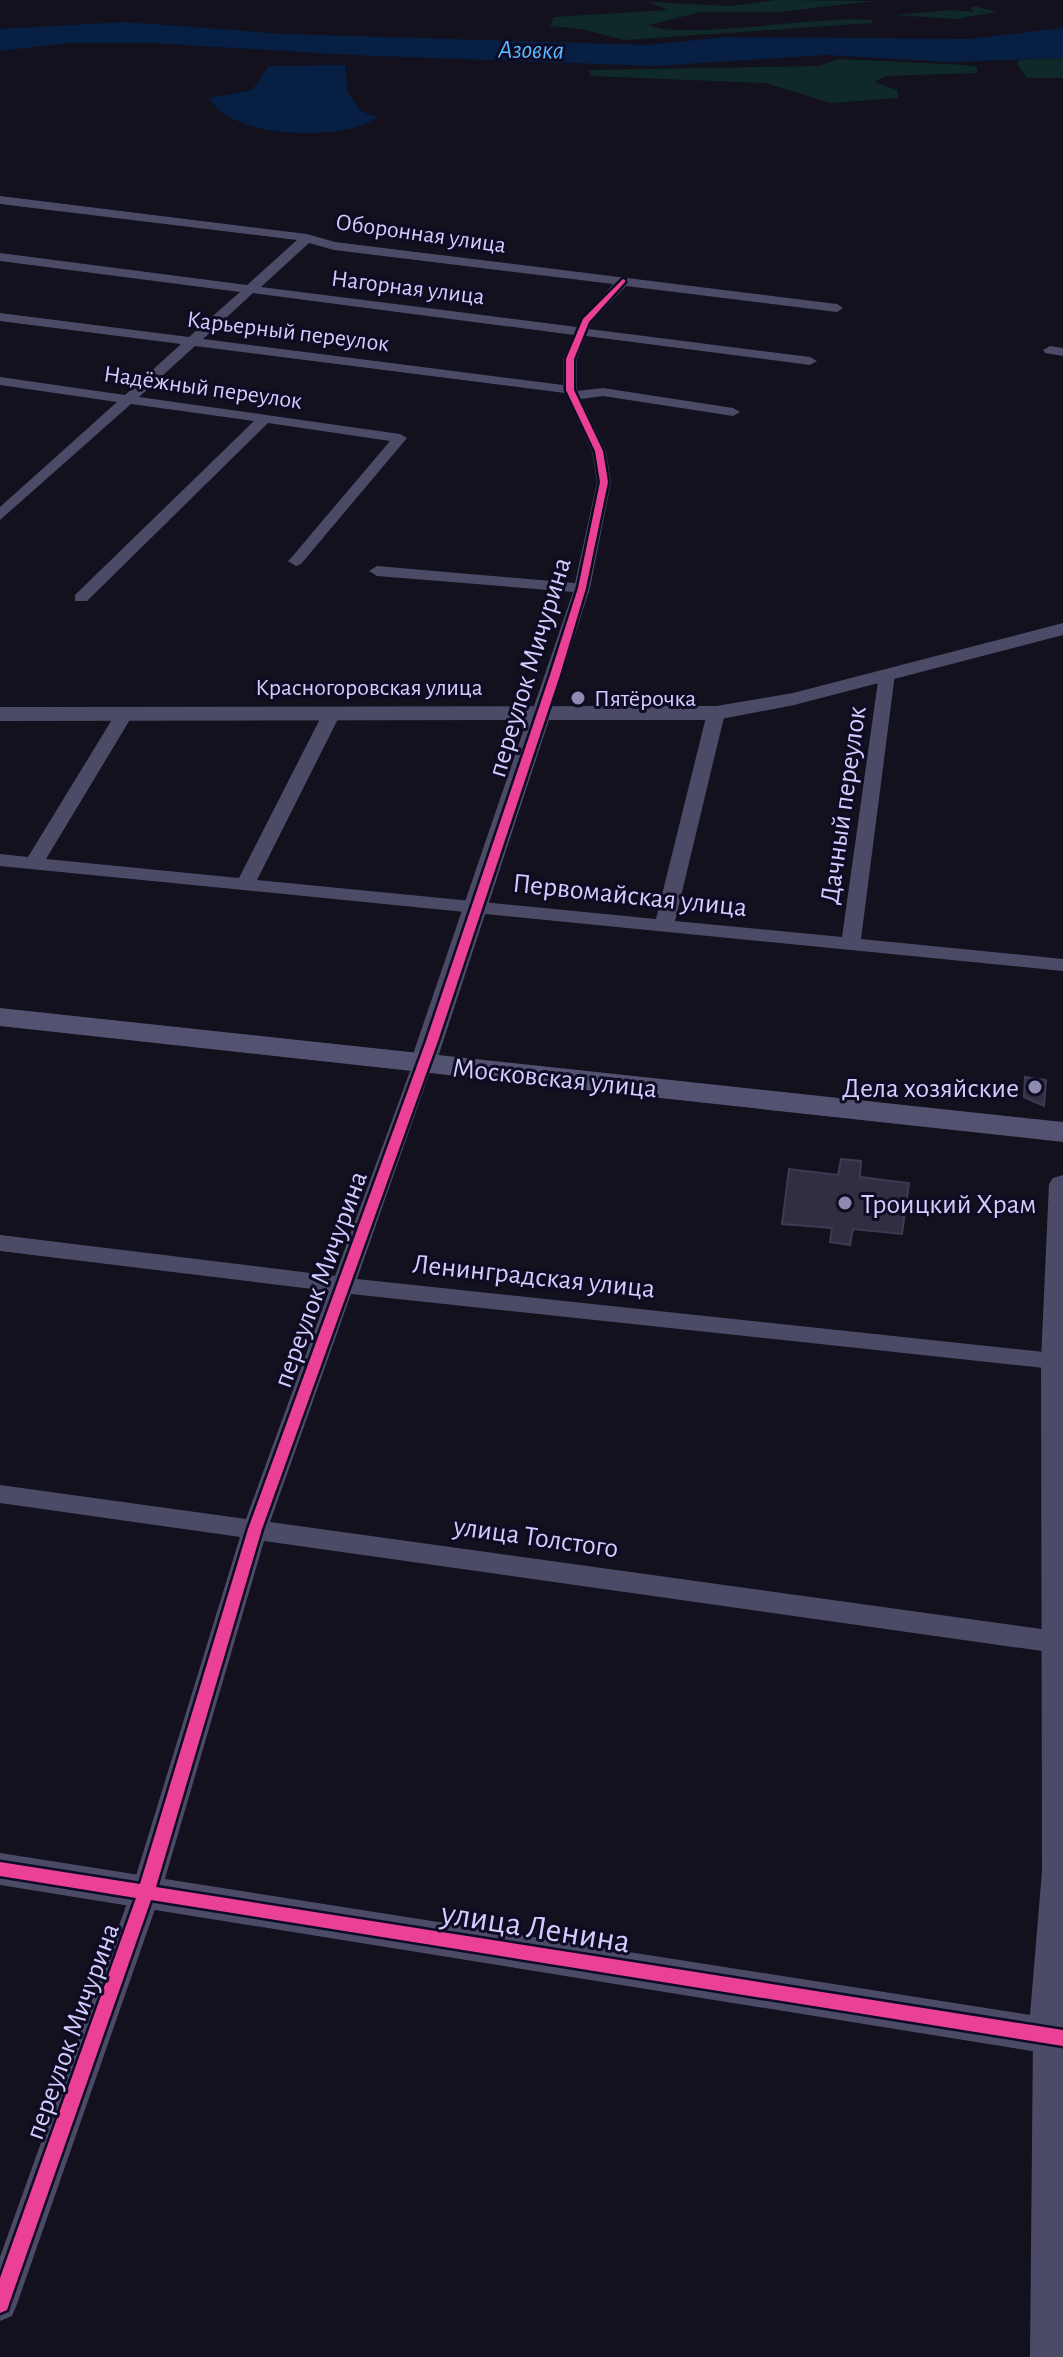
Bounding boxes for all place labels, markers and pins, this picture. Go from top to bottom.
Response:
place label: Пятёрочка [594,687,696,711]
marker: Пятёрочка [569,689,587,707]
place label: Дела хозяйские [842,1075,1019,1103]
marker: Дела хозяйские [1026,1078,1044,1096]
place label: Троицкий Храм [861,1191,1036,1219]
marker: Троицкий Храм [836,1194,854,1212]

